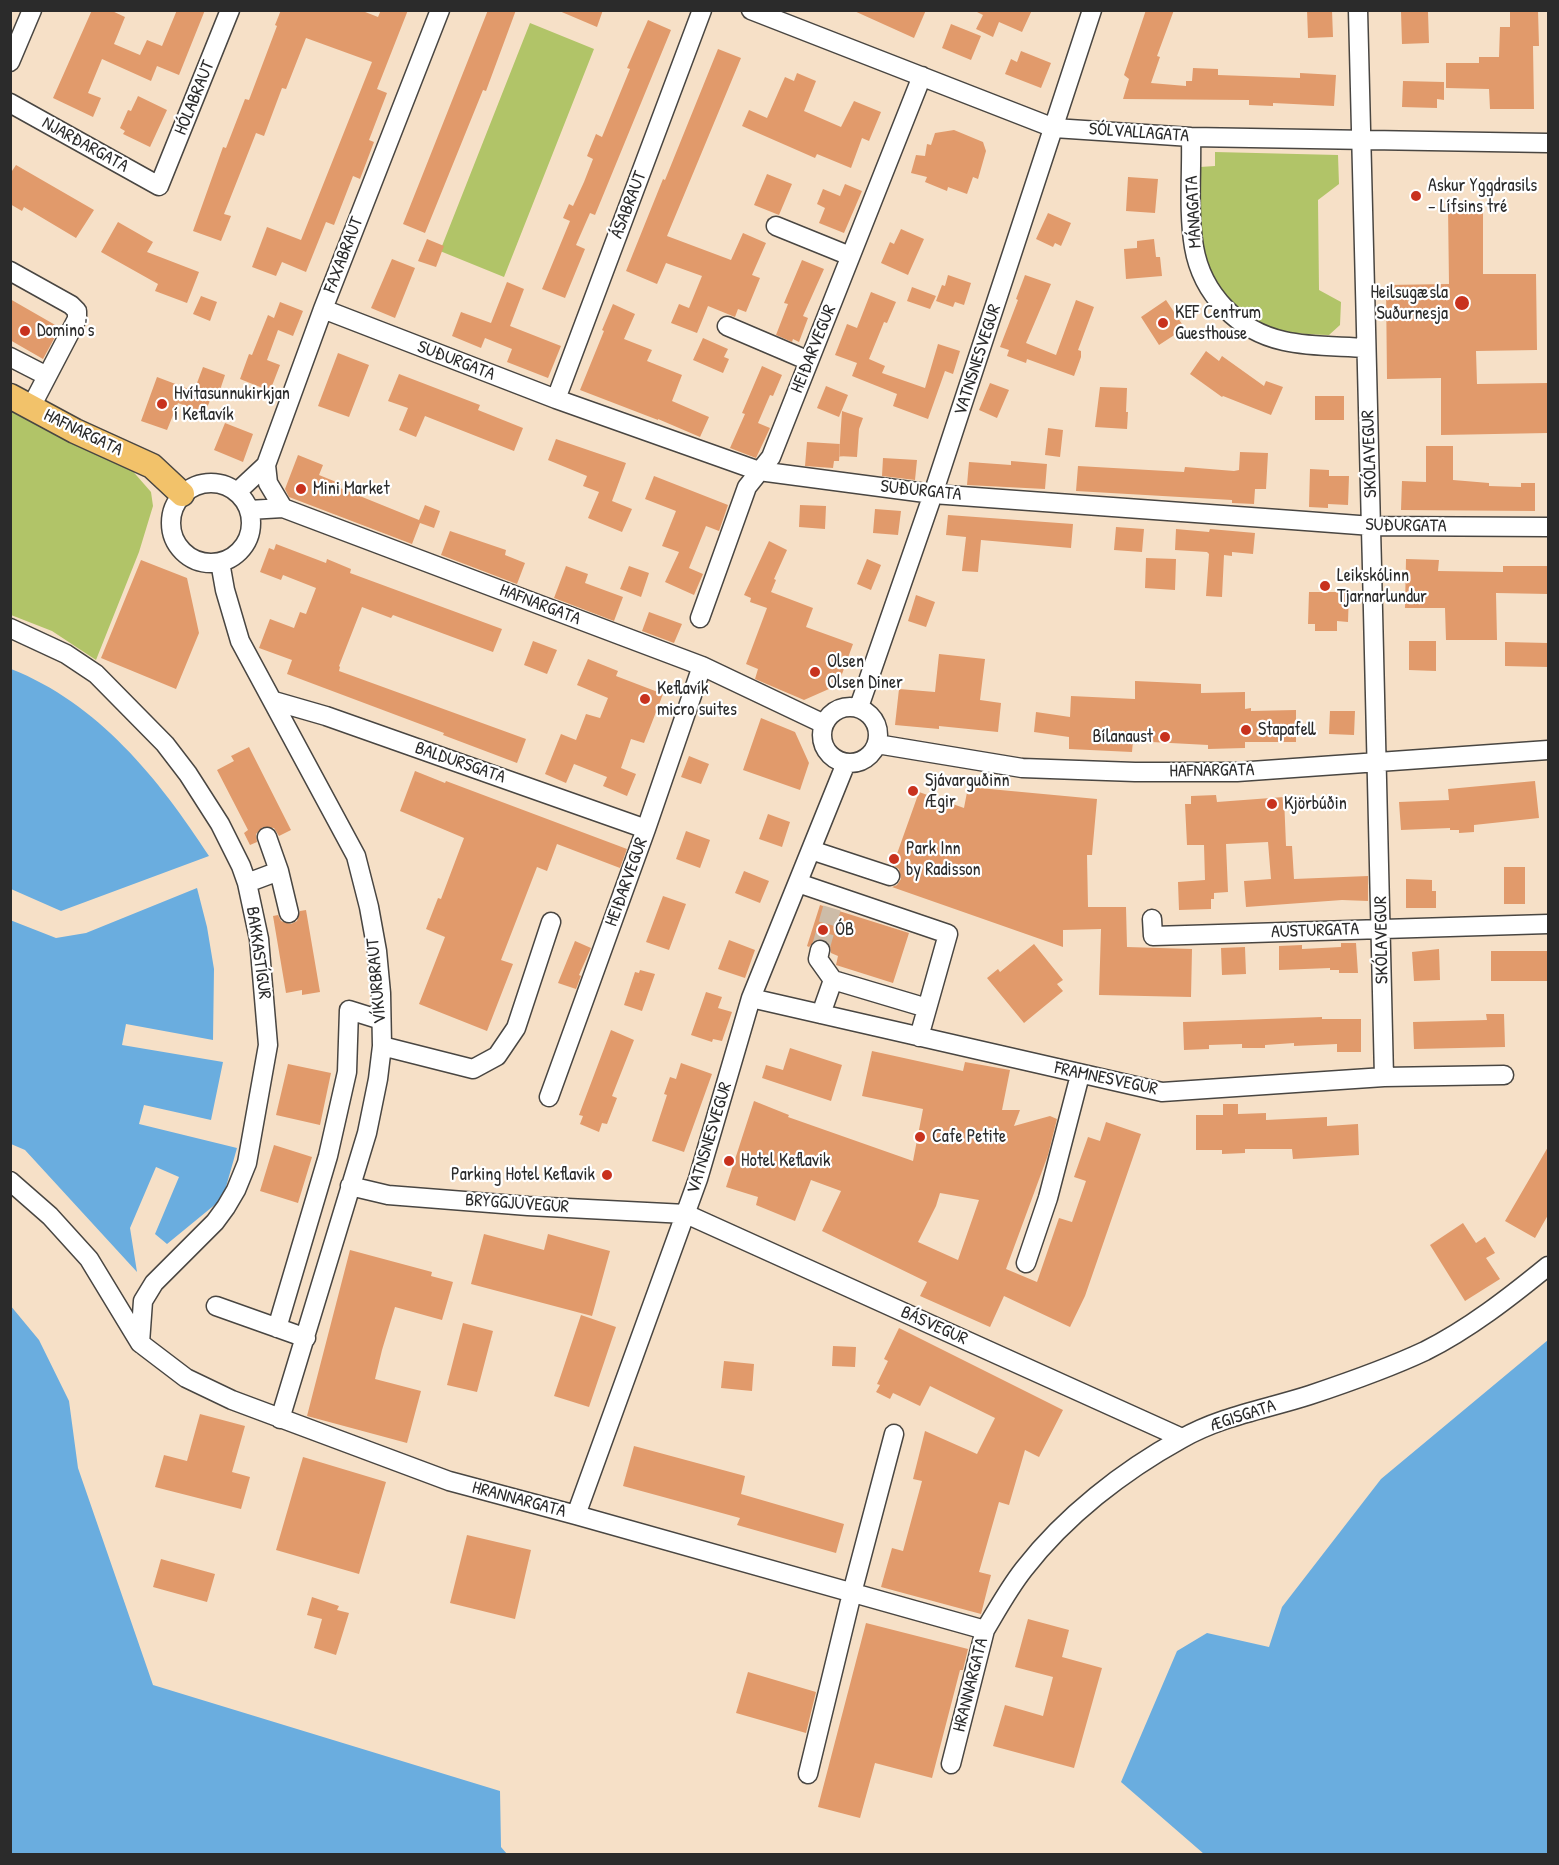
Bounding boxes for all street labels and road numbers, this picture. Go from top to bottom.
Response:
street label: HÓLABRAUT [170,58,220,138]
street label: NJARÐARGATA [38,112,132,178]
street label: SÓLVALLAGATA [1088,119,1190,147]
street label: ÁSABRAUT [606,168,652,242]
street label: MÁNAGATA [1181,175,1207,249]
street label: FAXABRAUT [320,214,368,296]
street label: HEIÐARVEGUR [787,302,841,396]
street label: VATNSNESVEGUR [950,302,1006,418]
street label: SUÐURGATA [414,336,498,386]
street label: HAFNARGATA [40,405,126,461]
street label: SKÓLAVEGUR [1358,410,1382,498]
street label: SUÐURGATA [879,476,963,506]
street label: SUÐURGATA [1365,514,1447,538]
street label: HAFNARGATA [496,580,584,630]
street label: BALDURSGATA [412,737,508,789]
street label: HAFNARGATA [1169,759,1255,783]
street label: HEIÐARVEGUR [601,835,653,929]
street label: SKÓLAVEGUR [1370,896,1394,984]
street label: BAKKASTÍGUR [241,905,275,1001]
street label: AUSTURGATA [1271,919,1359,943]
street label: VÍKURBRAUT [362,937,392,1025]
street label: FRAMNESVEGUR [1052,1058,1160,1100]
street label: VATNSNESVEGUR [683,1080,737,1196]
street label: BRYGGJUVEGUR [464,1190,570,1218]
street label: BÁSVEGUR [897,1302,971,1350]
street label: ÆGISGATA [1207,1395,1279,1437]
street label: HRANNARGATA [470,1477,568,1523]
street label: HRANNARGATA [949,1636,993,1734]

